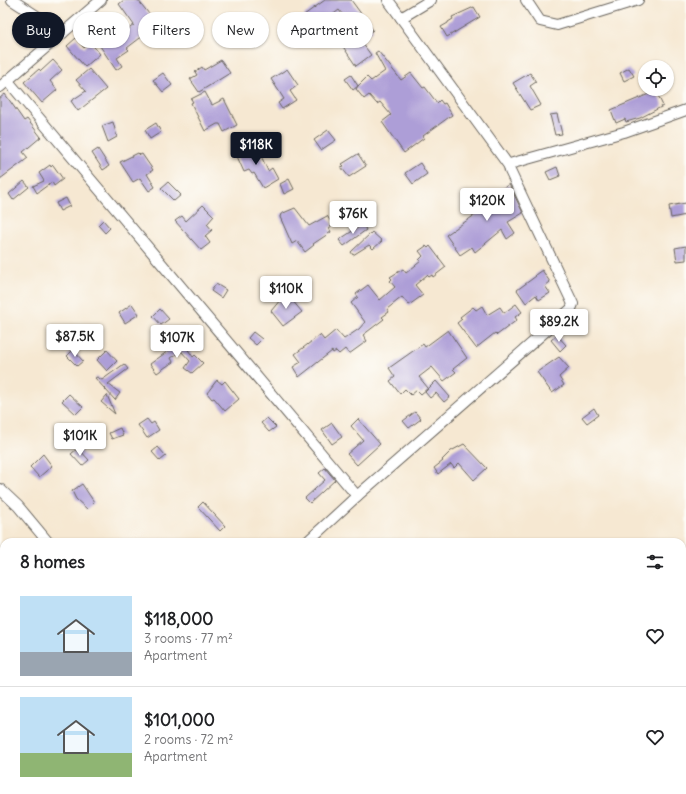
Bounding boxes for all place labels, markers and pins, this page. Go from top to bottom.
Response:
pin: $118K [228,132,284,166]
pin: $120K [459,188,515,222]
pin: $76K [329,201,377,235]
pin: $110K [258,276,314,310]
pin: $89.2K [526,309,592,343]
pin: $87.5K [42,324,108,358]
pin: $107K [149,325,205,359]
pin: $101K [52,423,108,457]

